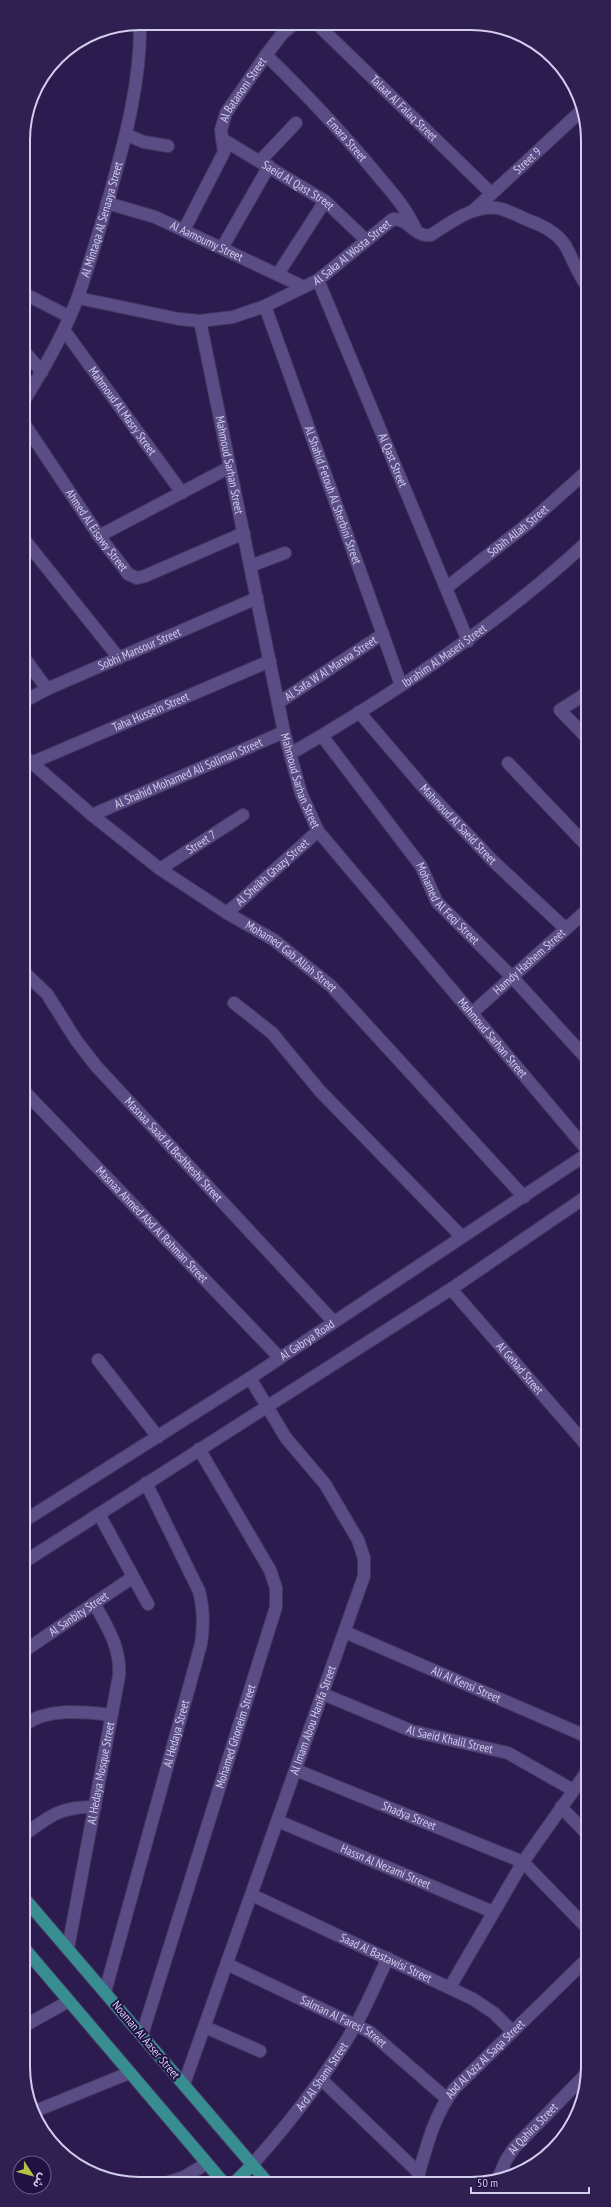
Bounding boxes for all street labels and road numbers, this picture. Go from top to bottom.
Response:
street label: Al Batanoni Street [216,53,270,124]
street label: Talaat Al Falaq Street [367,72,442,145]
street label: Emara Street [324,114,371,165]
street label: Street 9 [510,144,544,177]
street label: Saeid Al Qast Street [259,157,338,213]
street label: Al Mintaqa Al Senaaya Street [77,159,126,279]
street label: Al Saka Al Wosta Street [311,216,394,288]
street label: Al Aamoumy Street [168,217,246,265]
street label: Mahmoud Al Masry Street [86,363,161,459]
street label: Mahmoud Sarhan Street [213,415,247,516]
street label: Al Shahid Fetouh Al Sherbini Street [302,424,365,567]
street label: Al Qast Street [375,431,411,490]
street label: Ahmed Al Eisawy Street [63,486,132,575]
street label: Sobih Allah Street [484,501,552,560]
street label: Ibrahim Al Maseri Street [399,620,490,690]
street label: Sobhi Mansour Street [95,624,184,673]
street label: Al Safa W Al Marwa Street [281,632,380,704]
street label: Taha Hussein Street [110,688,192,734]
street label: Mahmoud Sarhan Street [278,731,324,831]
street label: Al Shahid Mohamed Ali Soliman Street [112,734,265,811]
street label: Mahmoud Al Saeid Street [417,781,500,868]
street label: Street 7 [183,827,219,857]
street label: Al Sheikh Ghazy Street [232,835,312,909]
street label: Mohamed Al Feqi Street [413,860,483,948]
street label: Mohamed Gab Allah Street [243,917,341,995]
street label: Hamdy Hashem Street [490,925,569,997]
street label: Mahmoud Sarhan Street [455,995,531,1081]
street label: Masnaa Saad Al Beshbeshi Street [122,1094,226,1205]
street label: Masnaa Ahmed Abd Al Rahman Street [93,1163,212,1286]
street label: Al Gabrya Road [277,1316,337,1363]
street label: Al Gehad Street [493,1339,547,1398]
street label: Al Sanbity Street [46,1588,112,1639]
street label: Ali Al Kensi Street [429,1662,504,1706]
street label: Al Imam Abou Hanifa Street [286,1663,339,1777]
street label: Mohamed Ghoneim Street [212,1682,259,1790]
street label: Al Hedaya Street [159,1697,192,1769]
street label: Al Hedaya Mosque Street [83,1720,117,1825]
street label: Al Saeid Khalil Street [404,1722,495,1756]
street label: Shadya Street [380,1798,439,1833]
street label: Hassn Al Nezami Street [339,1840,434,1892]
street label: Saad Al Bastawisi Street [338,1930,435,1986]
street label: Salman Al Faresi Street [298,1992,391,2051]
street label: Noaman Al Aaser Street [109,1998,184,2082]
street label: Abd Al Aziz Al Saqa Street [442,2016,528,2101]
street label: Ard Al Shami Street [292,2039,351,2114]
street label: Al Qahira Street [504,2099,561,2157]

